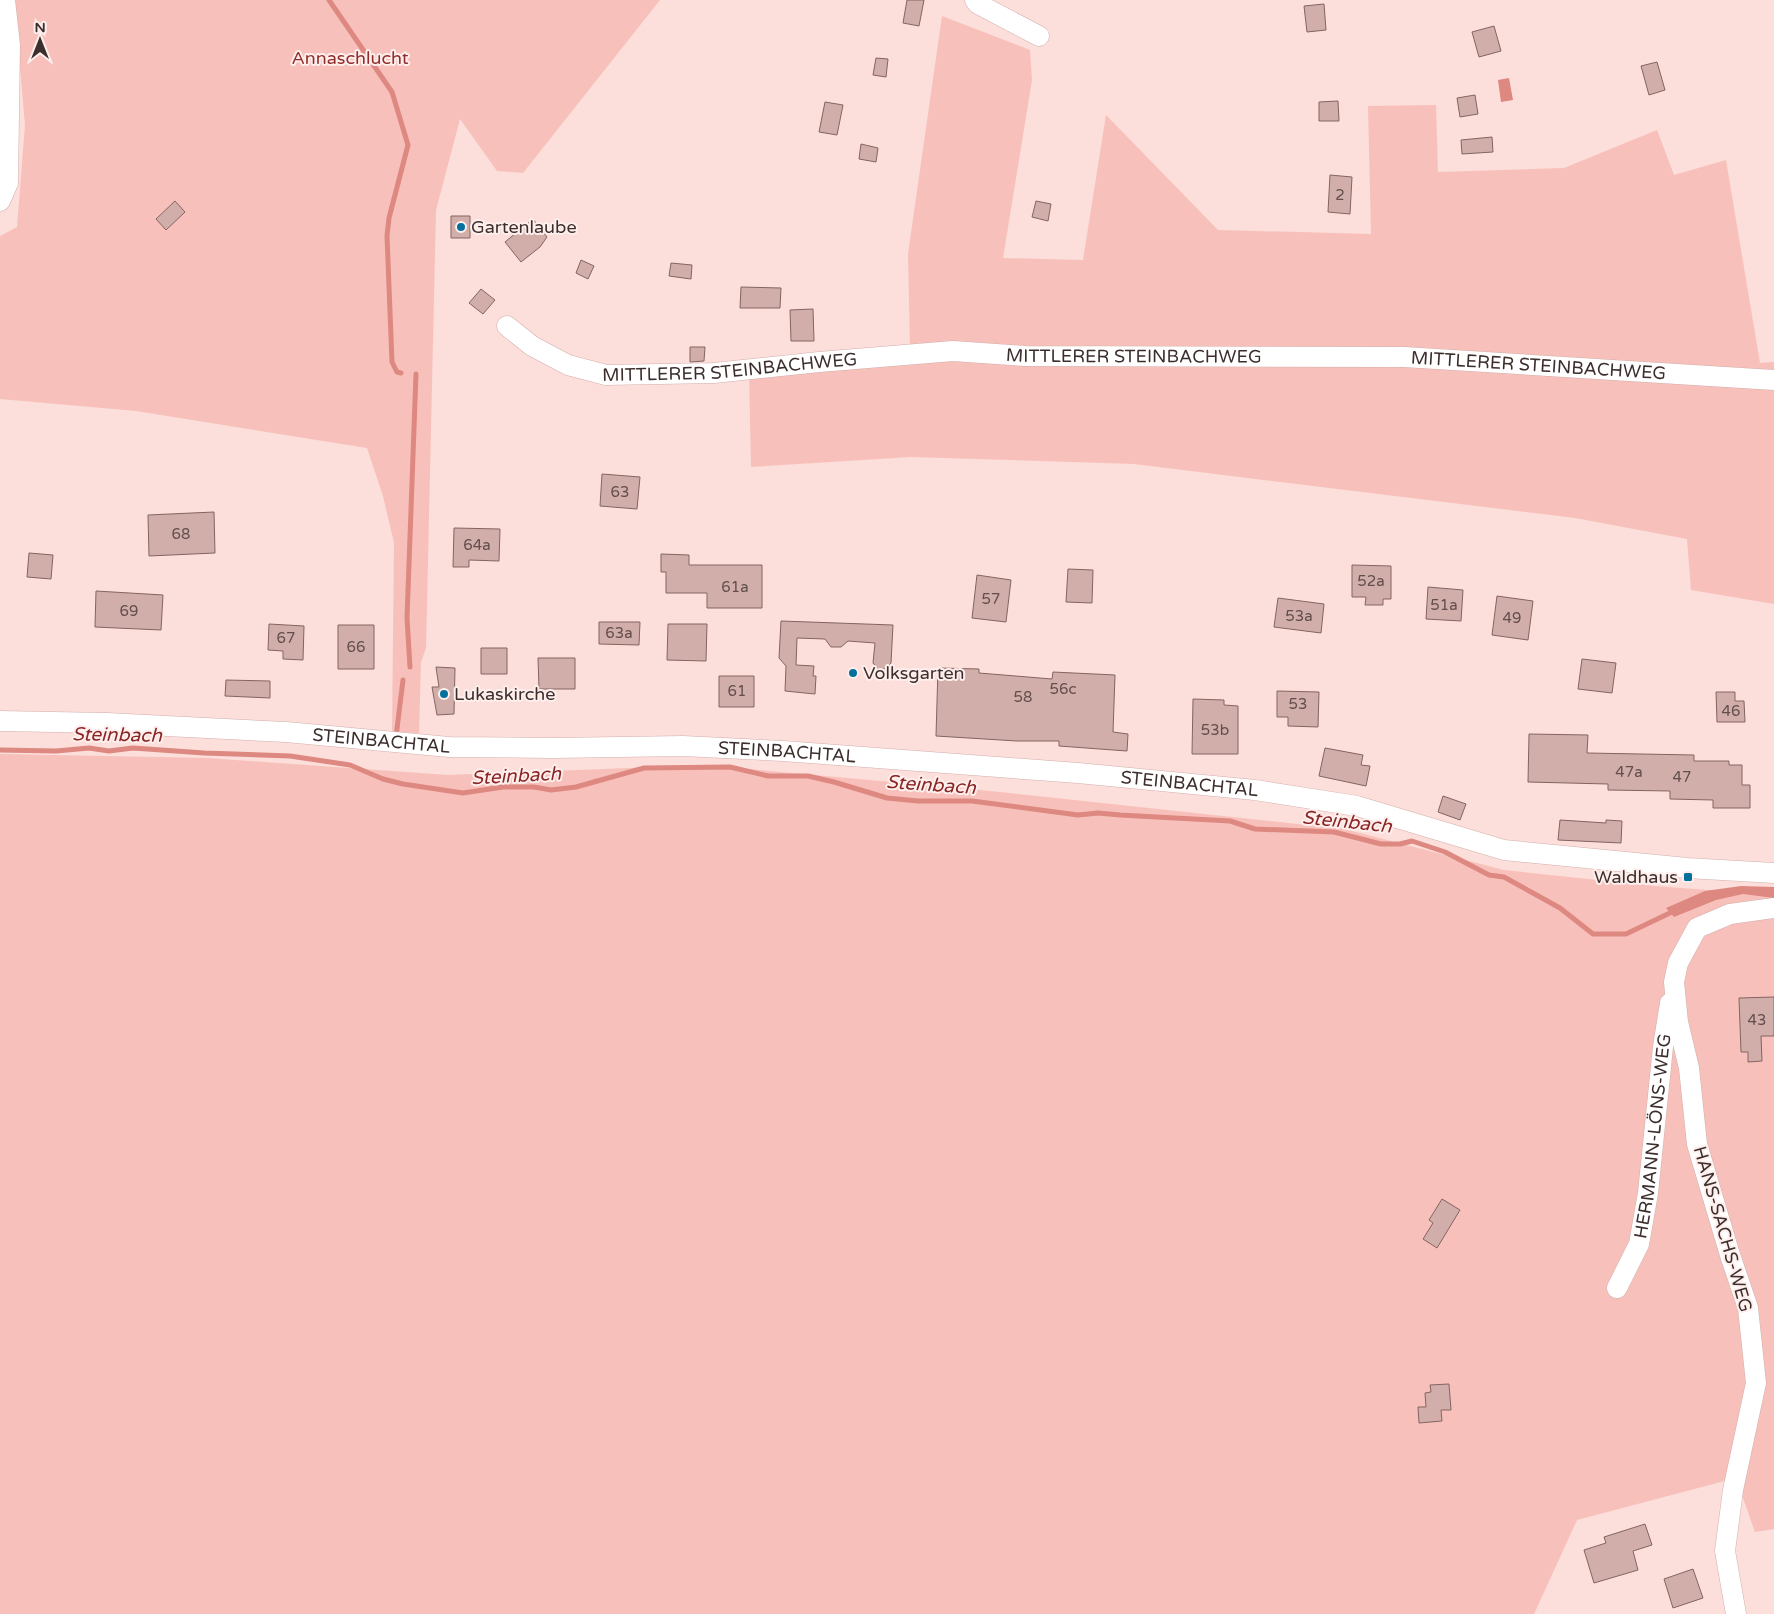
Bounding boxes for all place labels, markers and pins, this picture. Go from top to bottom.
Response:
place label: Gartenlaube [471,216,577,238]
marker: Gartenlaube [455,221,467,233]
place label: Volksgarten [863,662,965,684]
marker: Volksgarten [847,667,859,679]
place label: Lukaskirche [454,683,555,705]
marker: Lukaskirche [438,688,450,700]
place label: Waldhaus [1594,866,1678,888]
marker: Waldhaus [1682,871,1694,883]

